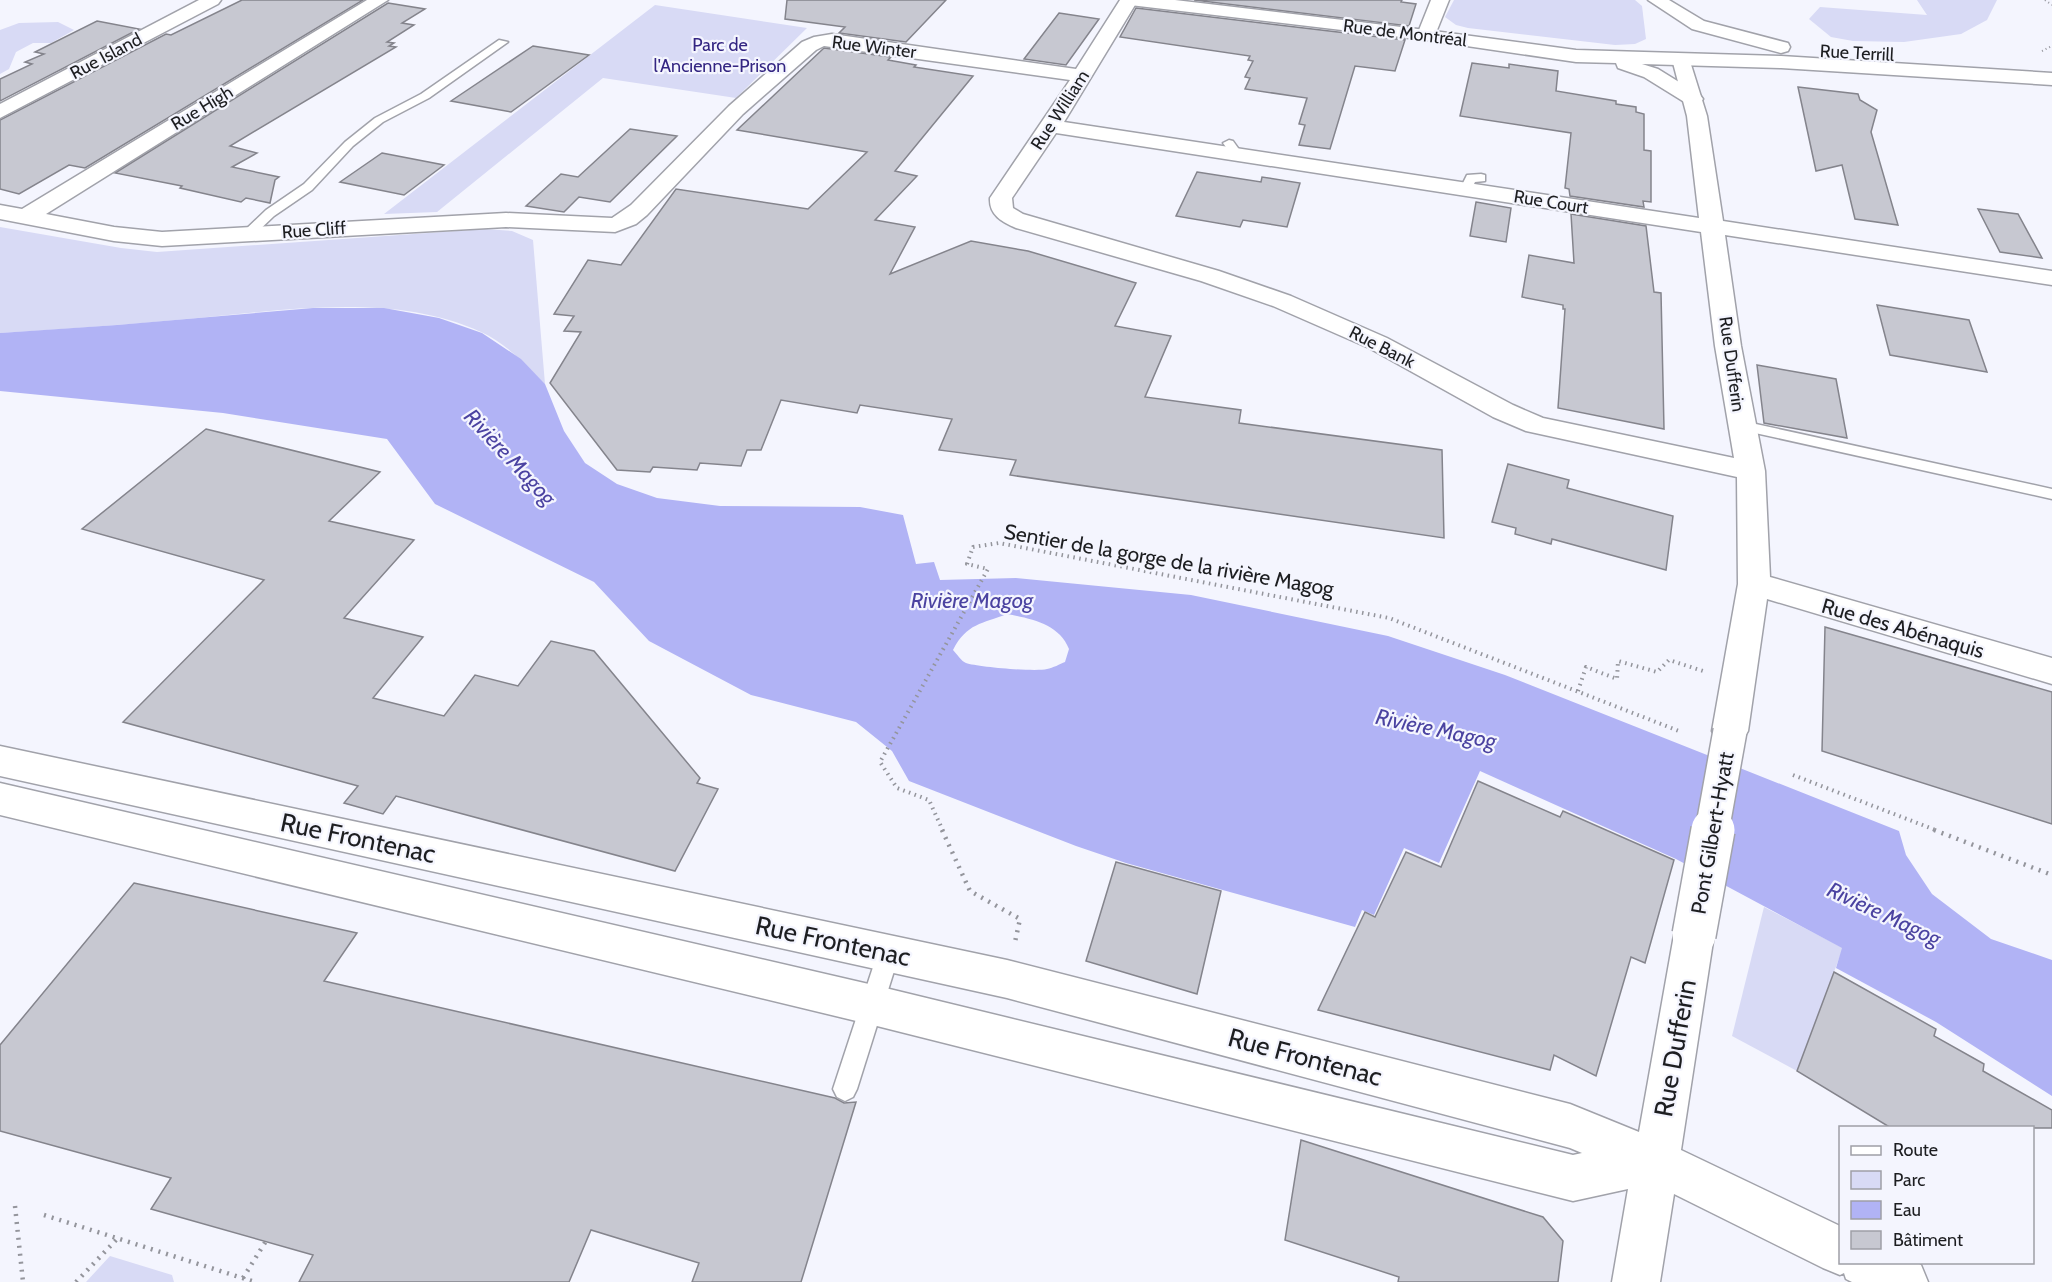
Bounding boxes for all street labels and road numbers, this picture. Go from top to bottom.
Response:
street label: Rue de Montréal [1342,14,1469,52]
street label: Rue Island [66,28,146,84]
street label: Rue Winter [831,31,918,63]
street label: Rue Terrill [1819,40,1895,66]
street label: Rue William [1026,66,1094,154]
street label: Rue High [167,81,237,135]
street label: Rue Court [1512,185,1590,219]
street label: Rue Cliff [281,217,347,243]
street label: Rue Dufferin [1714,315,1750,413]
street label: Rue Bank [1345,321,1419,373]
street label: Sentier de la gorge de la rivière Magog [1002,519,1336,601]
street label: Rue des Abénaquis [1819,593,1987,663]
street label: Pont Gilbert-Hyatt [1685,750,1739,916]
street label: Rue Frontenac [277,806,439,870]
street label: Rue Frontenac [752,909,914,973]
street label: Rue Dufferin [1647,977,1703,1119]
street label: Rue Frontenac [1225,1021,1386,1093]

